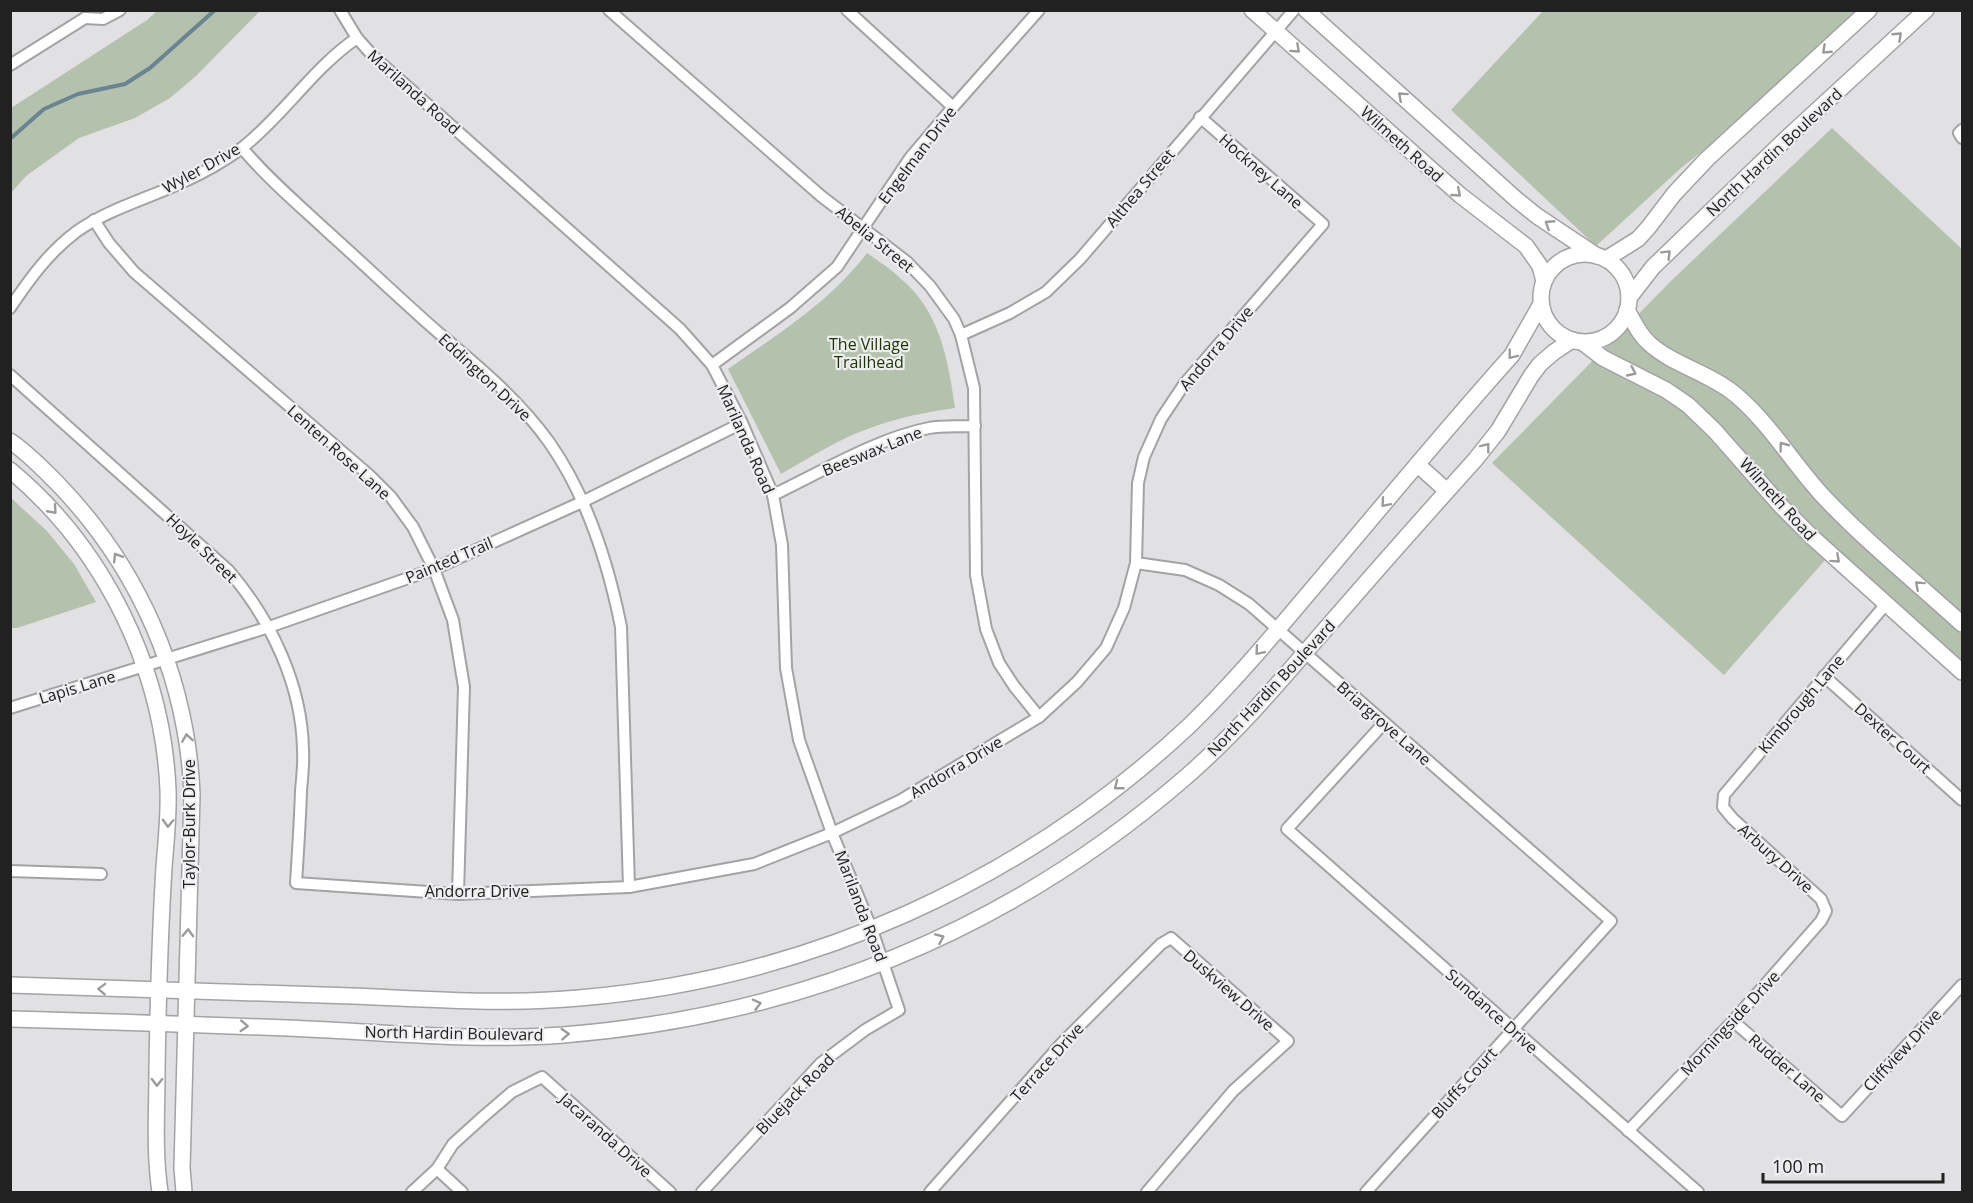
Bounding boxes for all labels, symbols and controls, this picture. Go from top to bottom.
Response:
one-way arrow [1891,32,1902,43]
one-way arrow [1289,42,1300,53]
one-way arrow [1822,43,1832,54]
street label: Marilanda Road [363,44,465,140]
street label: North Hardin Boulevard [1701,83,1847,221]
one-way arrow [1398,92,1408,103]
street label: Wilmeth Road [1356,101,1448,187]
street label: Engelman Drive [873,102,961,208]
street label: Hockney Lane [1214,128,1308,214]
street label: Wyler Drive [158,138,244,198]
street label: Althea Street [1101,144,1180,232]
one-way arrow [1450,186,1461,197]
street label: Abelia Street [831,201,919,278]
one-way arrow [1544,220,1555,231]
one-way arrow [1659,251,1670,262]
street label: Andorra Drive [1174,301,1258,395]
street label: Eddington Drive [434,328,536,426]
park label: The Village Trailhead [829,333,909,373]
one-way arrow [1508,348,1519,359]
one-way arrow [1625,364,1636,376]
street label: Marilanda Road [712,381,780,497]
street label: Lenten Rose Lane [283,400,395,504]
street label: Beeswax Lane [819,421,925,481]
one-way arrow [1779,442,1790,453]
one-way arrow [1478,443,1489,454]
street label: Wilmeth Road [1735,453,1821,545]
one-way arrow [1382,496,1393,507]
one-way arrow [46,503,57,514]
street label: Hoyle Street [162,508,243,588]
street label: Painted Trail [402,532,496,588]
one-way arrow [1829,552,1840,563]
one-way arrow [113,553,124,564]
one-way arrow [1915,581,1926,592]
street label: North Hardin Boulevard [1202,615,1340,761]
one-way arrow [1255,644,1266,655]
street label: Kimbrough Lane [1753,650,1849,758]
street label: Lapis Lane [36,665,118,709]
street label: Briargrove Lane [1332,676,1436,770]
street label: Dexter Court [1850,698,1936,779]
street label: Andorra Drive [905,731,1007,803]
one-way arrow [181,733,193,743]
street label: Taylor-Burk Drive [178,759,200,889]
one-way arrow [1114,779,1125,790]
street label: Arbury Drive [1734,818,1818,898]
one-way arrow [161,819,174,828]
street label: Marilanda Road [830,847,892,965]
street label: Andorra Drive [425,880,529,902]
one-way arrow [181,928,194,937]
one-way arrow [934,933,945,945]
street label: Duskview Drive [1179,944,1279,1036]
street label: Sundance Drive [1441,964,1543,1058]
street label: Morningside Drive [1675,966,1785,1080]
one-way arrow [97,982,106,995]
one-way arrow [751,999,762,1011]
street label: Cliffview Drive [1858,1004,1946,1096]
street label: Terrace Drive [1005,1018,1089,1106]
one-way arrow [239,1020,248,1033]
street label: North Hardin Boulevard [364,1020,544,1046]
one-way arrow [560,1028,569,1041]
street label: Rudder Lane [1744,1029,1830,1107]
street label: Bluffs Court [1426,1043,1502,1123]
street label: Bluejack Road [751,1049,839,1139]
one-way arrow [151,1077,163,1086]
street label: Jacaranda Drive [554,1086,657,1182]
scale bar [1763,1146,1943,1184]
text: 100 m [1772,1154,1824,1178]

